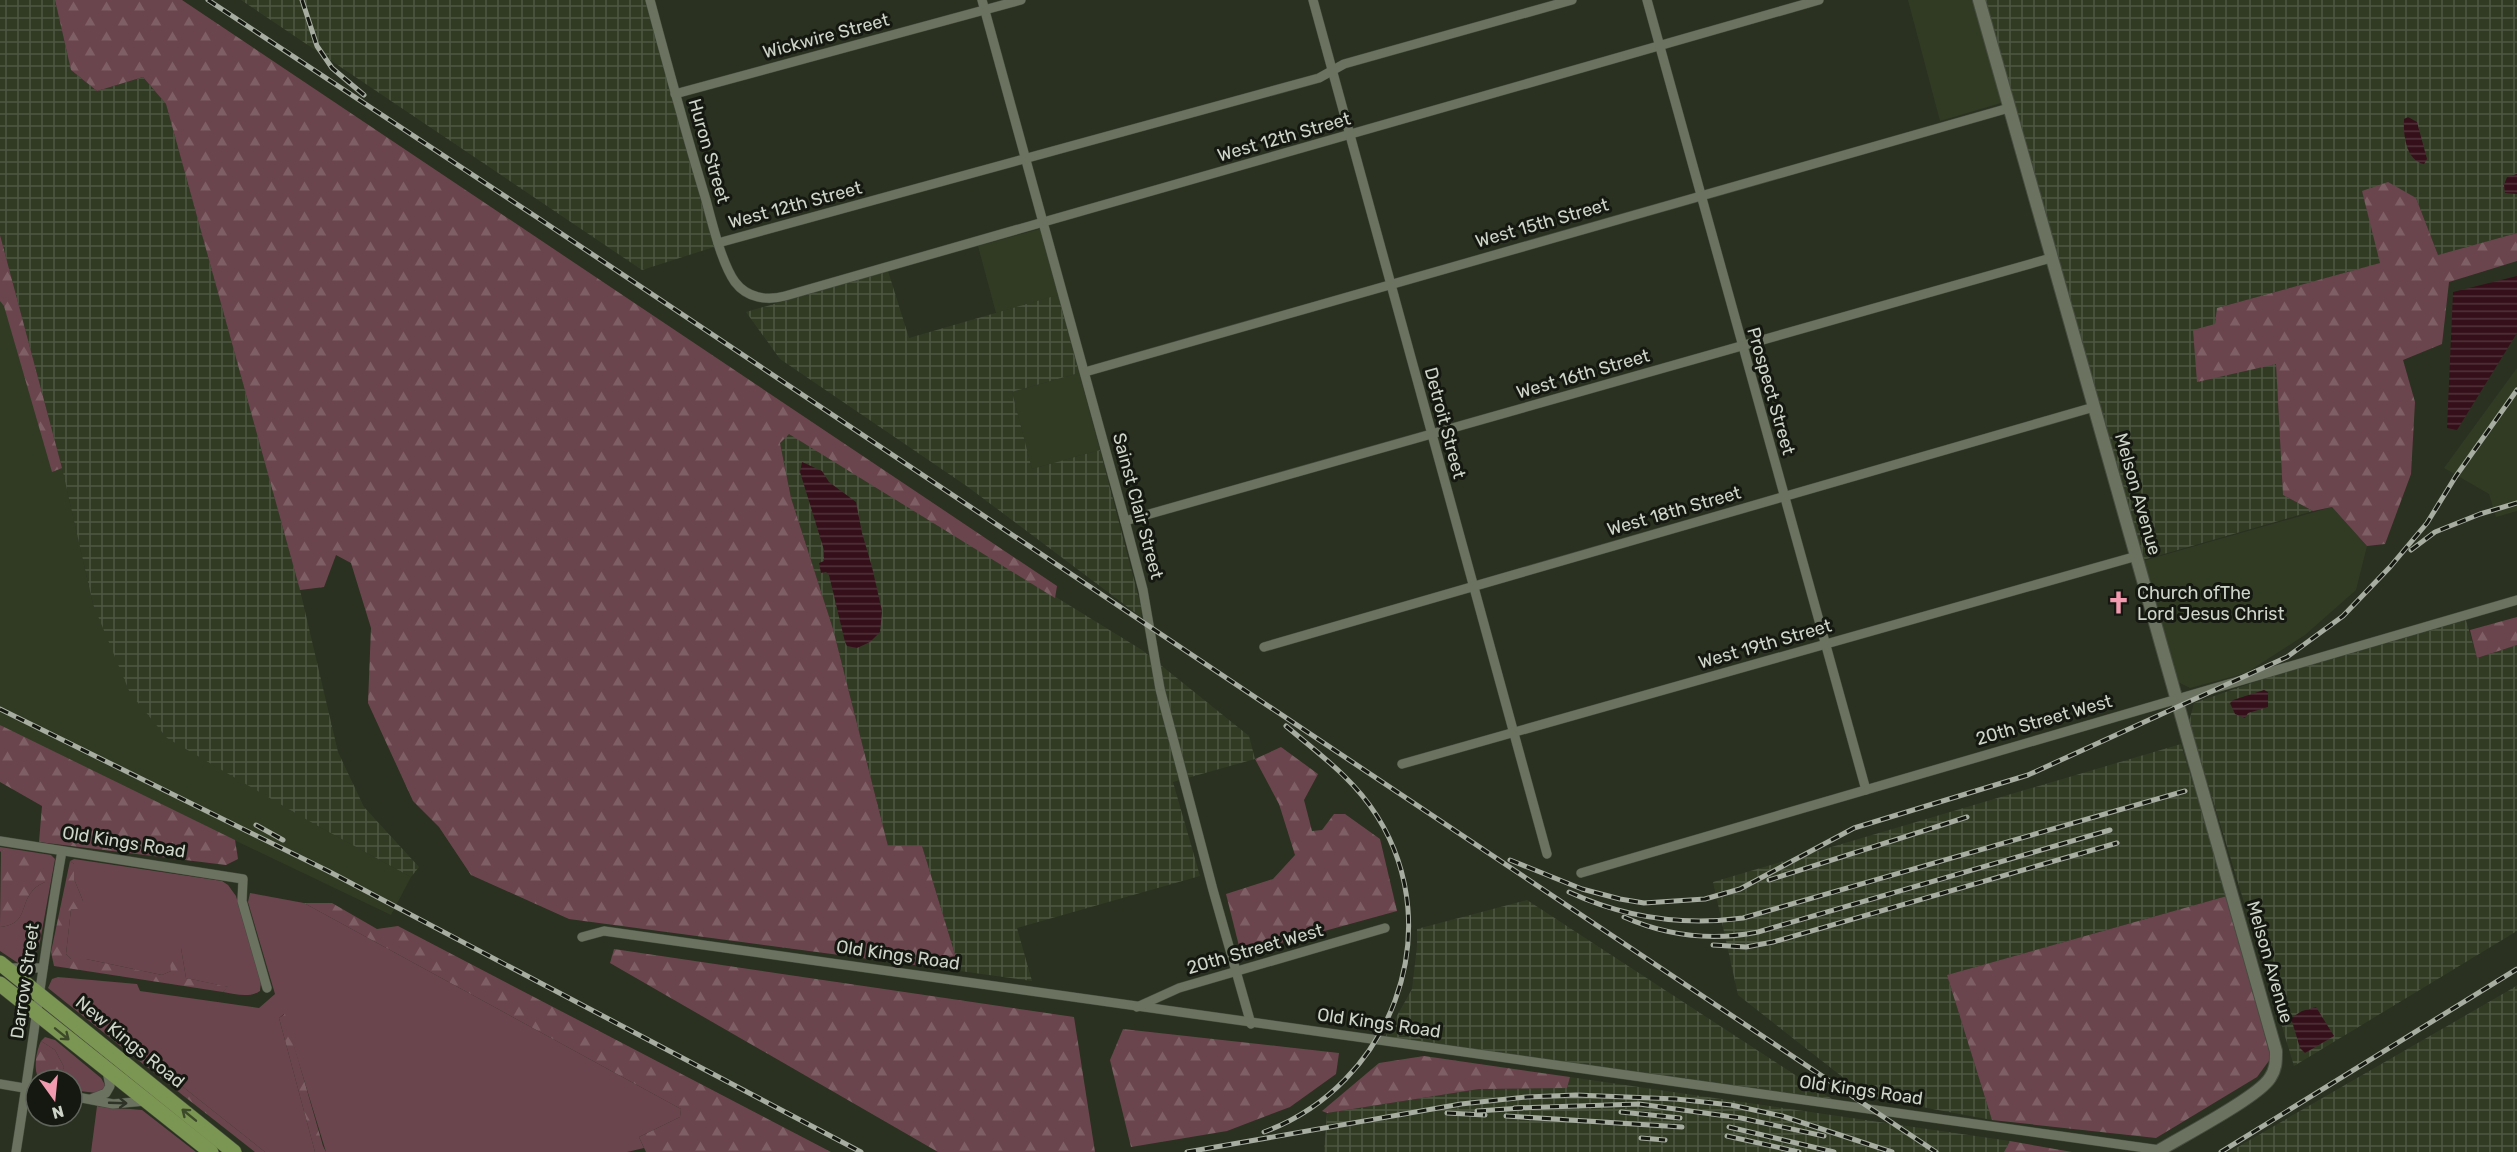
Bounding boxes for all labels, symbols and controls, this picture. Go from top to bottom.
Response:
street label: Wickwire Street [760,9,892,63]
street label: Huron Street [684,96,734,206]
street label: West 12th Street [1215,107,1353,167]
street label: West 12th Street [726,177,864,233]
street label: West 15th Street [1473,193,1611,253]
street label: Prospect Street [1742,325,1800,457]
street label: West 16th Street [1514,344,1652,404]
street label: Detroit Street [1420,365,1470,481]
street label: Sainst Clair Street [1108,430,1168,582]
street label: Melson Avenue [2110,430,2166,558]
street label: West 18th Street [1604,481,1744,541]
place label: Church ofThe Lord Jesus Christ [2137,582,2285,625]
church icon: Church ofThe Lord Jesus Christ [2106,590,2132,616]
street label: West 19th Street [1696,614,1834,674]
street label: 20th Street West [1973,690,2115,750]
street label: Old Kings Road [61,821,187,863]
street label: Melson Avenue [2242,898,2298,1026]
street label: 20th Street West [1184,919,1326,979]
street label: Darrow Street [6,922,44,1040]
street label: Old Kings Road [835,935,961,975]
street label: New Kings Road [71,991,189,1093]
street label: Old Kings Road [1316,1003,1442,1043]
one-way arrow [53,1028,69,1041]
north arrow [24,1068,84,1128]
street label: Old Kings Road [1798,1070,1924,1110]
one-way arrow [108,1097,127,1108]
text: N [50,1101,66,1123]
one-way arrow [182,1108,197,1122]

